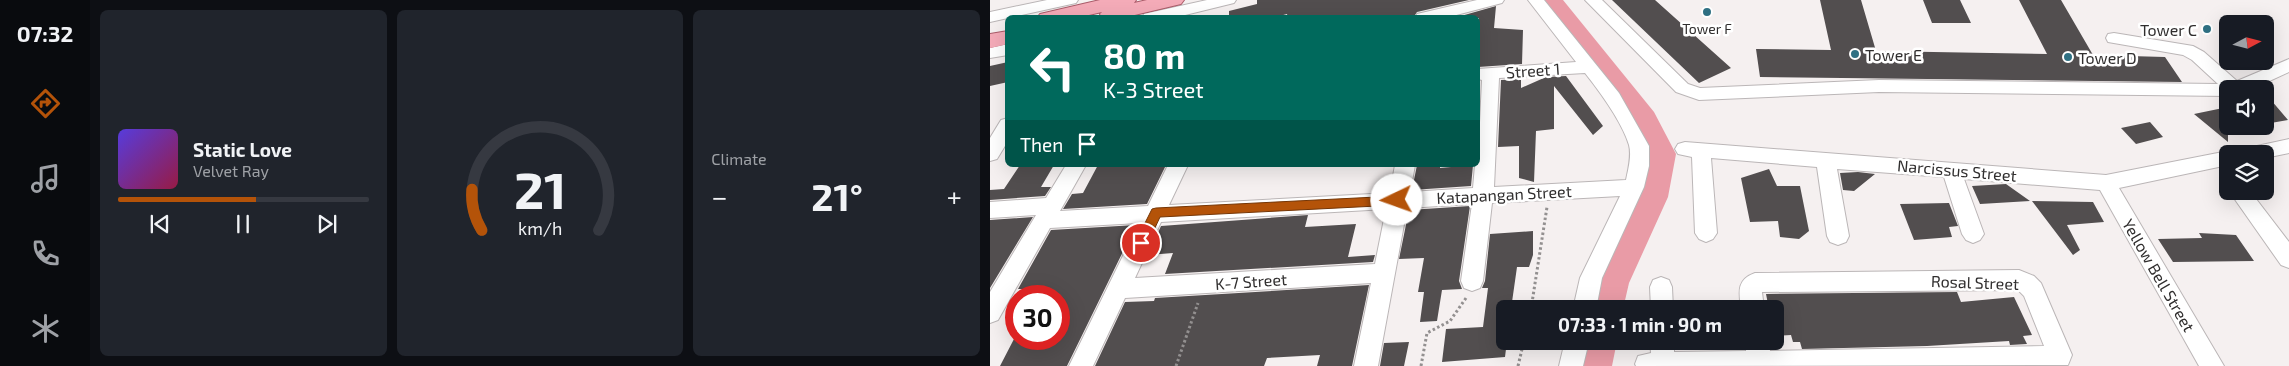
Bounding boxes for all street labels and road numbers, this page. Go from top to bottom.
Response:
street label: Street 1 [1505,59,1561,81]
street label: Narcissus Street [1897,155,2017,185]
street label: Katapangan Street [1436,181,1572,207]
street label: Yellow Bell Street [2119,215,2199,335]
street label: K-7 Street [1214,269,1288,293]
street label: Rosal Street [1931,271,2019,293]

